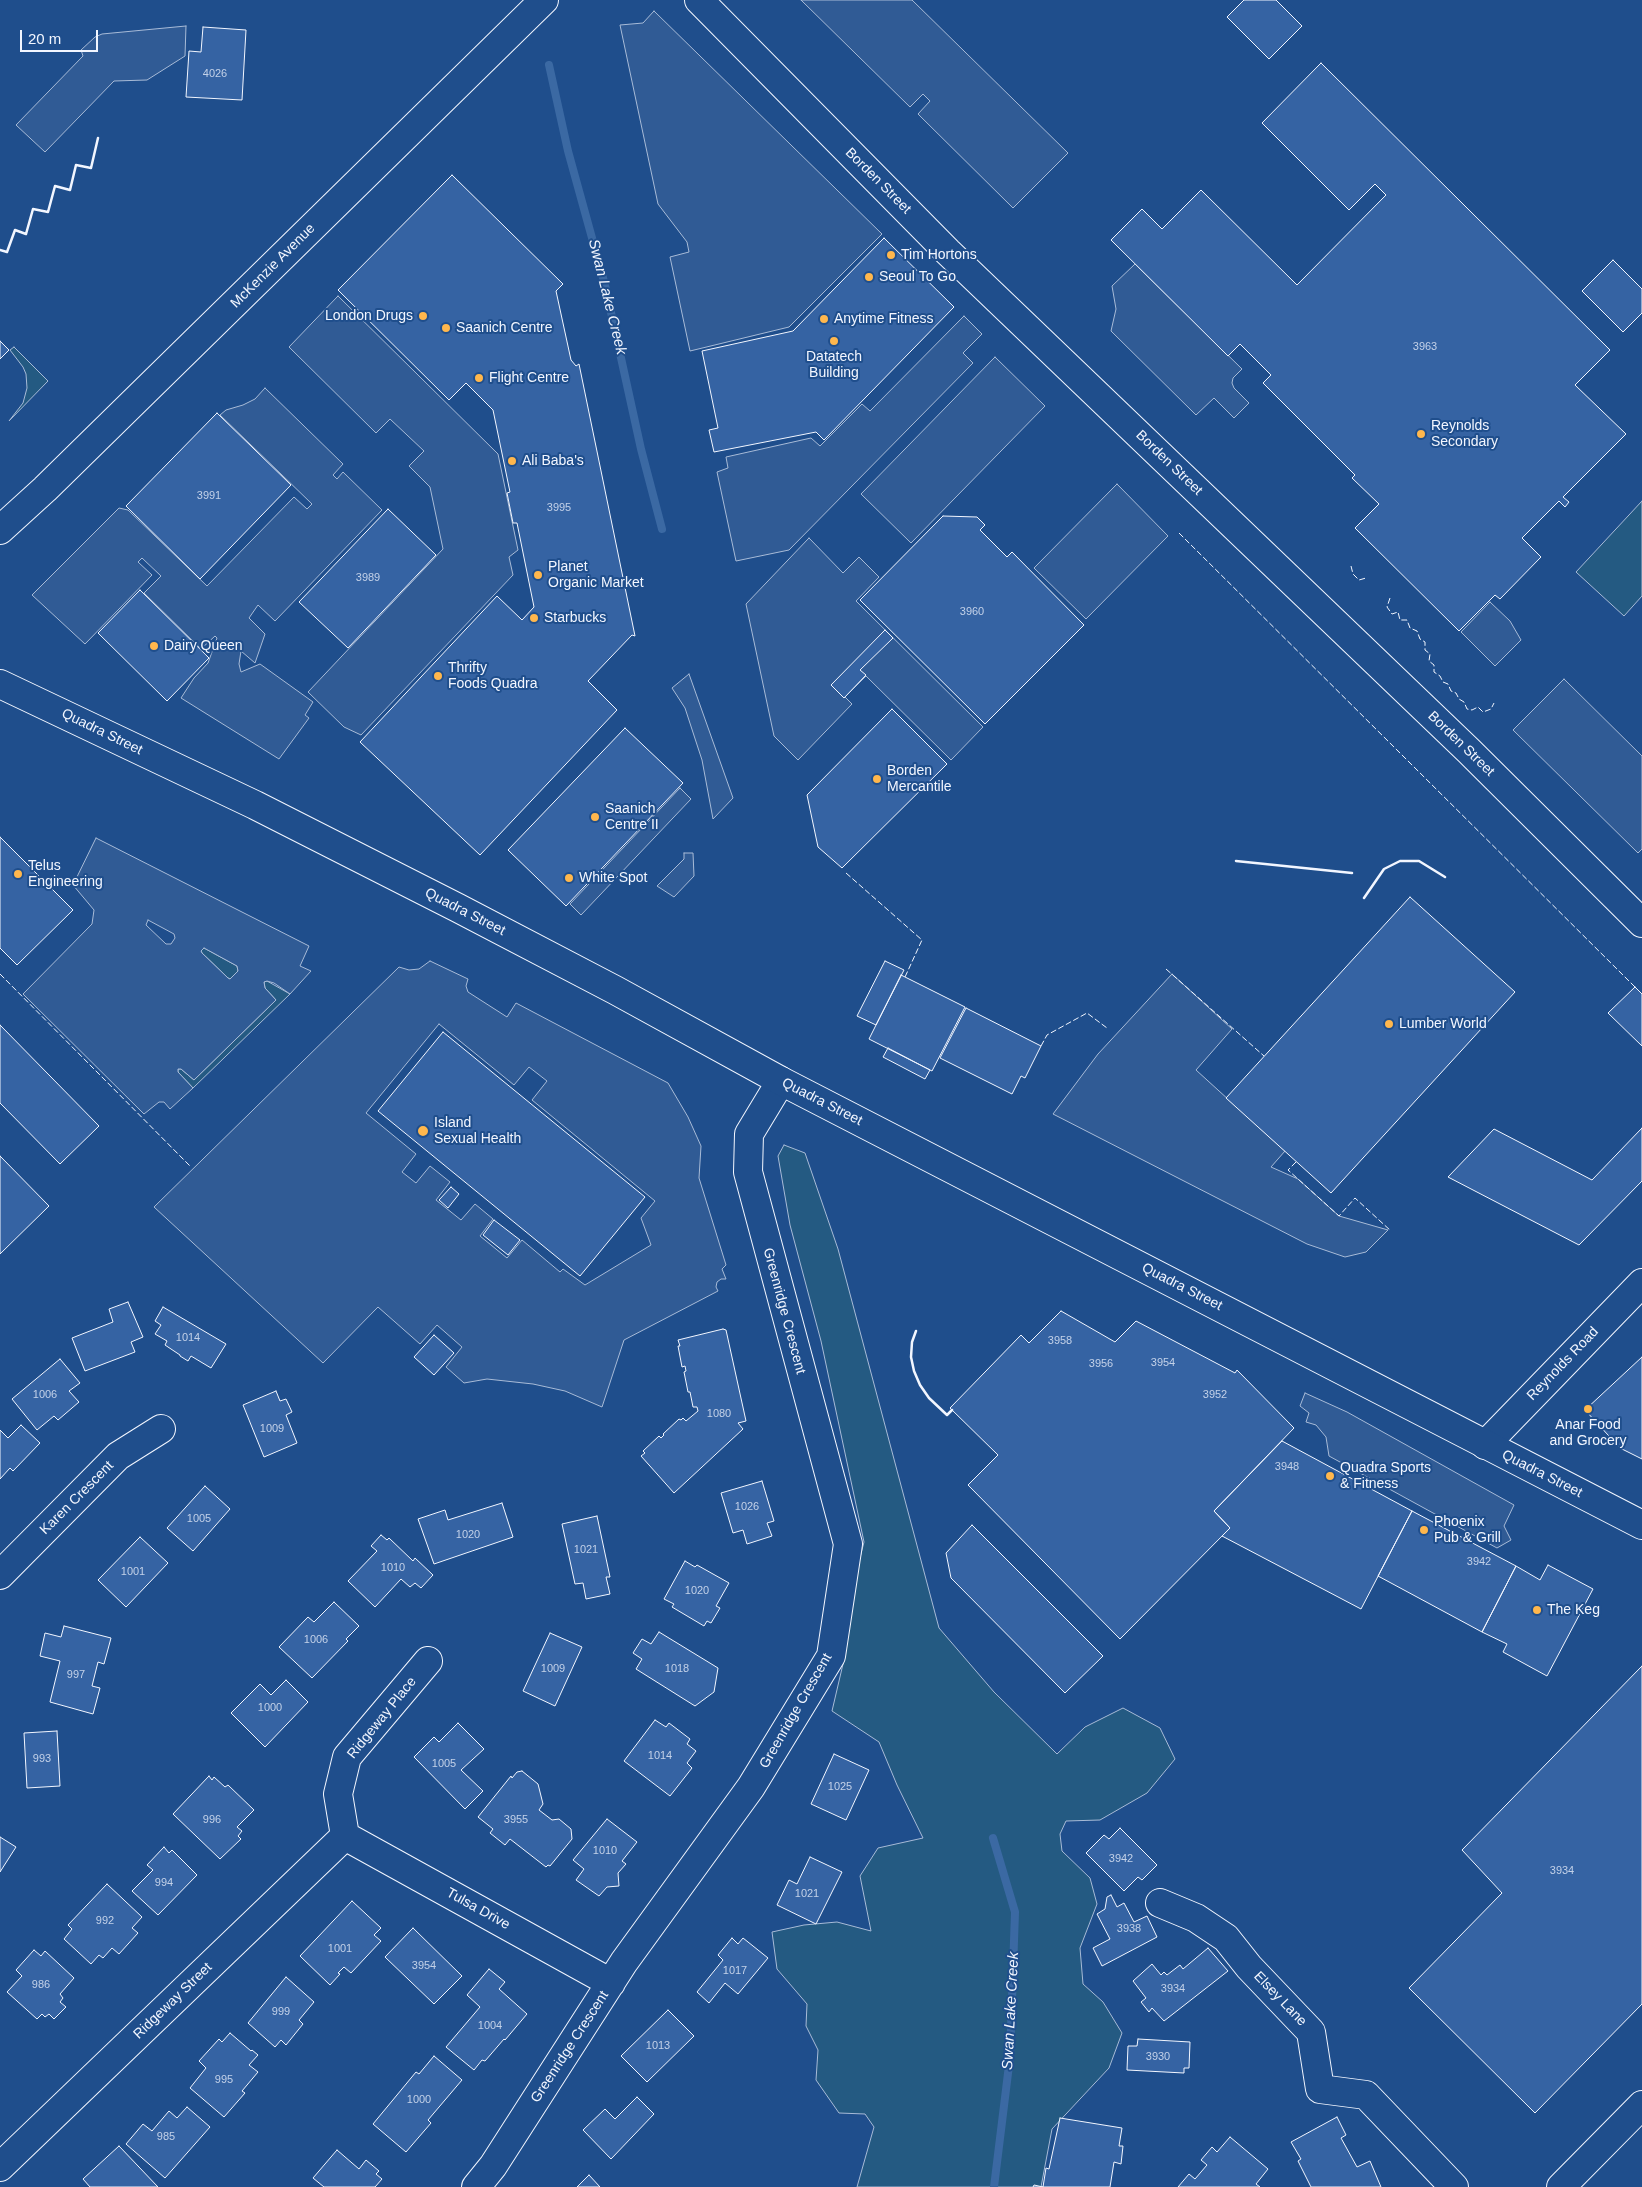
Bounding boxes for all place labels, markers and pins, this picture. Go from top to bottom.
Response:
place label: Tim Hortons [901,247,977,263]
marker: Tim Hortons [885,249,897,261]
place label: Seoul To Go [879,269,956,285]
marker: Seoul To Go [863,271,875,283]
place label: London Drugs [325,308,413,324]
marker: London Drugs [417,310,429,322]
place label: Anytime Fitness [834,311,934,327]
marker: Anytime Fitness [818,313,830,325]
place label: Saanich Centre [456,320,553,336]
marker: Saanich Centre [440,322,452,334]
marker: Datatech Building [828,335,840,347]
place label: Datatech Building [806,349,862,382]
place label: Flight Centre [489,370,569,386]
marker: Flight Centre [473,372,485,384]
place label: Reynolds Secondary [1431,418,1498,451]
marker: Reynolds Secondary [1415,428,1427,440]
place label: Ali Baba's [522,453,584,469]
marker: Ali Baba's [506,455,518,467]
place label: Planet Organic Market [548,559,644,592]
marker: Planet Organic Market [532,569,544,581]
place label: Starbucks [544,610,606,626]
marker: Starbucks [528,612,540,624]
place label: Dairy Queen [164,638,243,654]
marker: Dairy Queen [148,640,160,652]
place label: Thrifty Foods Quadra [448,660,537,692]
marker: Thrifty Foods Quadra [432,670,444,682]
place label: Borden Mercantile [887,763,952,796]
marker: Borden Mercantile [871,773,883,785]
place label: Saanich Centre II [605,801,659,834]
marker: Saanich Centre II [589,811,601,823]
place label: Telus Engineering [28,858,103,890]
marker: Telus Engineering [12,868,24,880]
place label: White Spot [579,870,647,886]
marker: White Spot [563,872,575,884]
place label: Lumber World [1399,1016,1487,1032]
marker: Lumber World [1383,1018,1395,1030]
place label: Island Sexual Health [434,1115,521,1148]
marker: Island Sexual Health [416,1124,430,1138]
marker: Anar Food and Grocery [1582,1403,1594,1415]
place label: Anar Food and Grocery [1549,1417,1627,1450]
place label: Quadra Sports & Fitness [1340,1460,1431,1492]
marker: Quadra Sports & Fitness [1324,1470,1336,1482]
place label: Phoenix Pub & Grill [1434,1514,1501,1546]
marker: Phoenix Pub & Grill [1418,1524,1430,1536]
place label: The Keg [1547,1602,1600,1618]
marker: The Keg [1531,1604,1543,1616]

